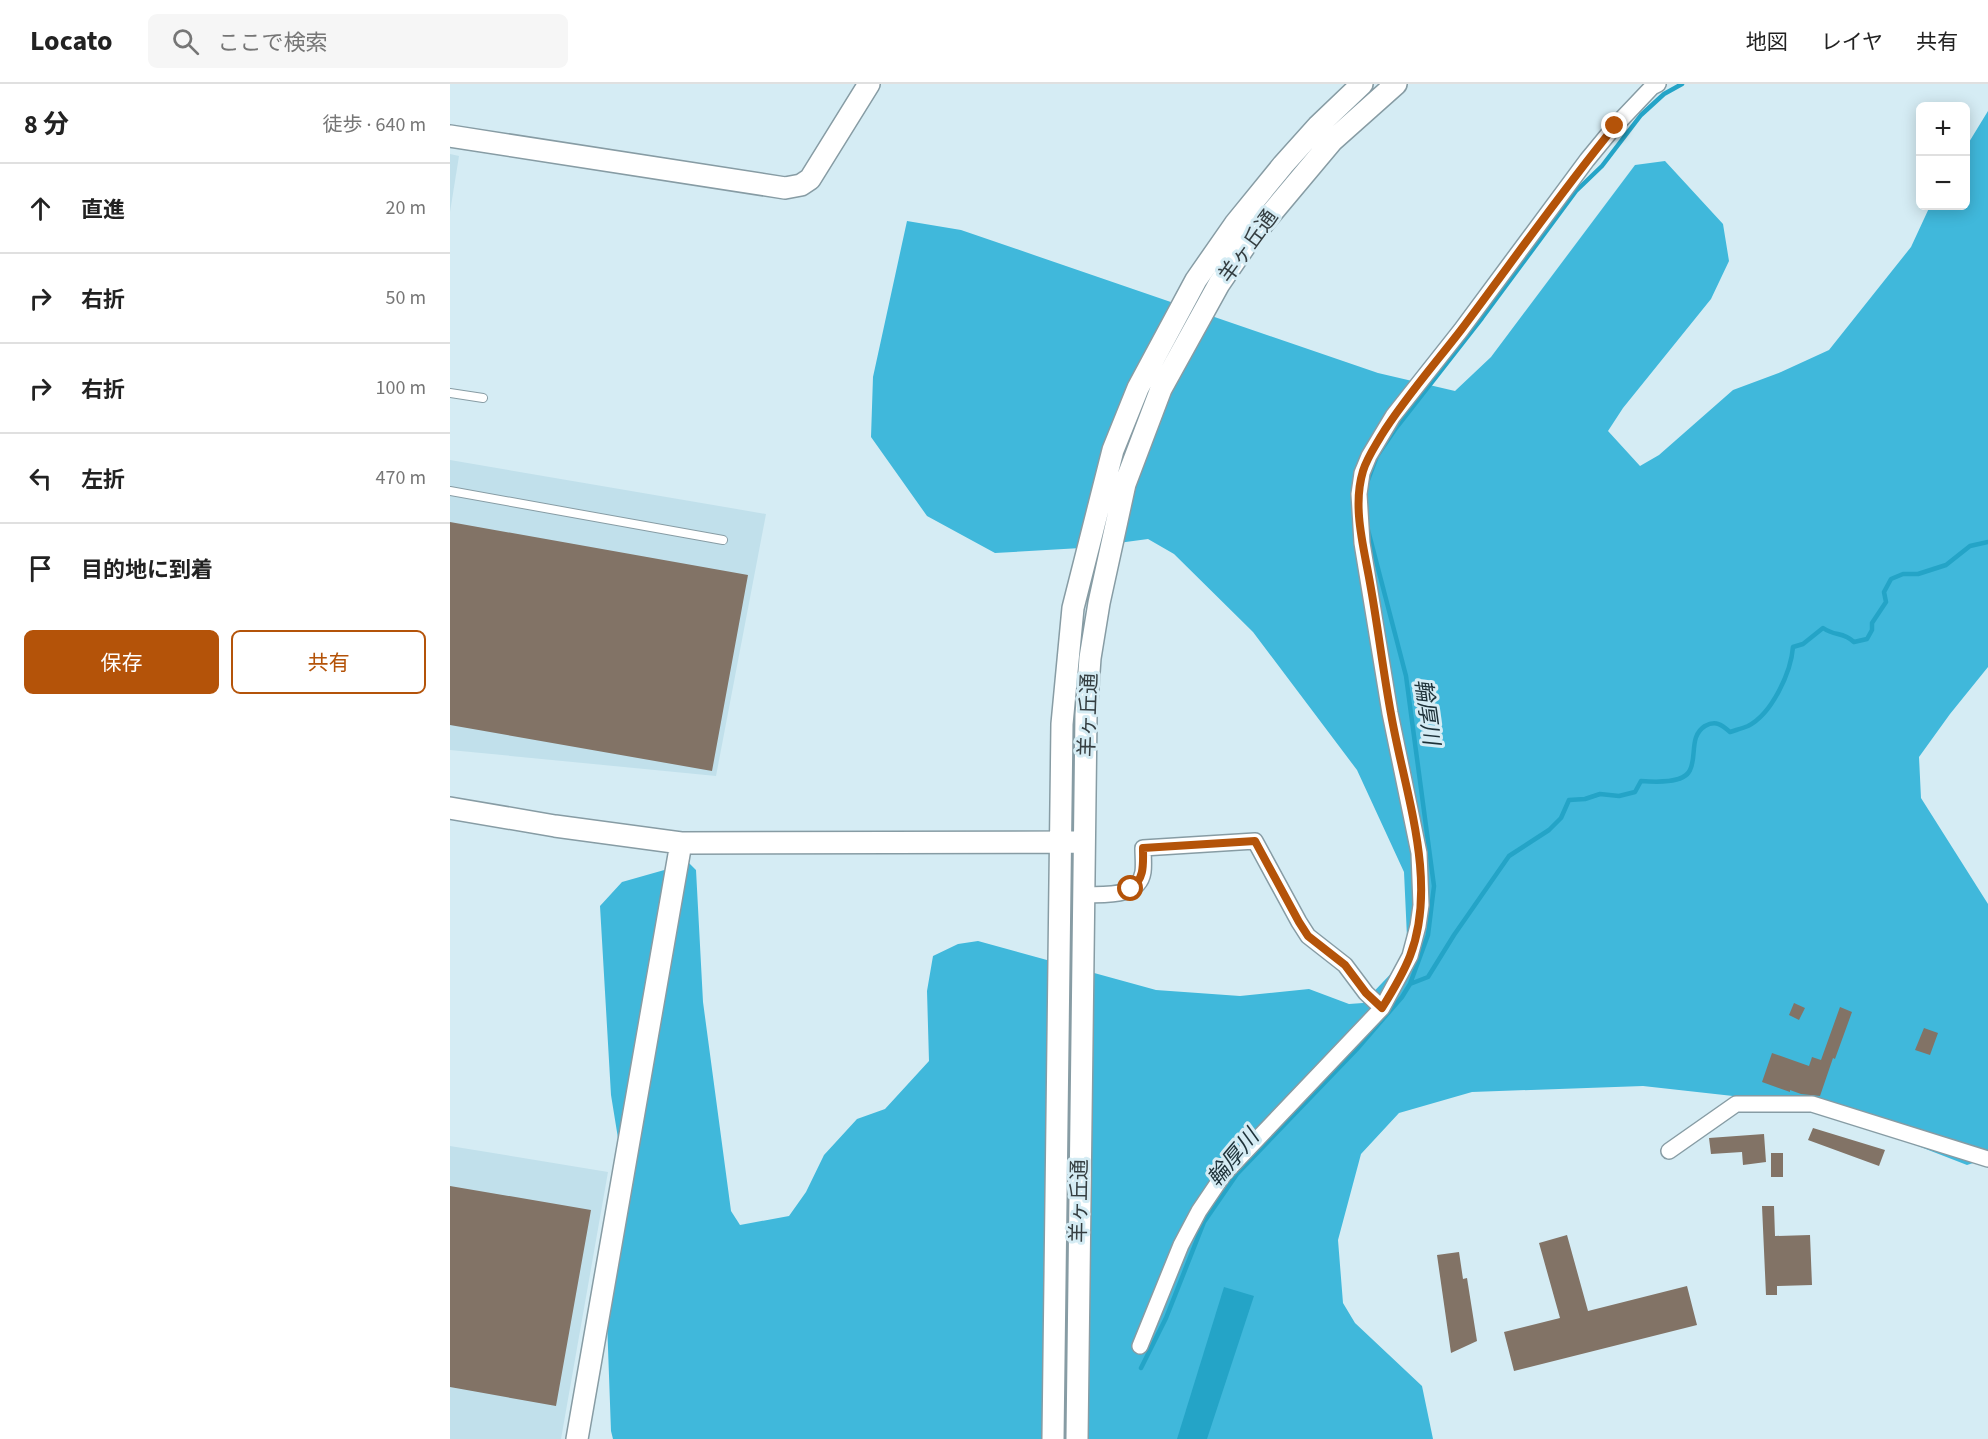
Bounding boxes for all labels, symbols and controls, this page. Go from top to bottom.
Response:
search box [148,14,568,68]
text: Locato [30,21,112,61]
icon: search [169,25,202,58]
text: ここで検索 [217,27,328,59]
text: 地図 [1746,27,1788,57]
text: レイヤ [1821,27,1883,57]
text: 共有 [1916,27,1958,57]
map controls [1916,102,1970,210]
button: + [1916,102,1970,156]
text: 8 分 [24,106,69,143]
text: 徒歩 · 640 m [323,111,426,139]
route end [1601,112,1627,138]
button: − [1916,156,1970,210]
icon: ahead [24,192,57,225]
text: 直進 [81,194,125,226]
text: 20 m [386,194,426,222]
street label: 羊ヶ丘通 [1211,203,1285,289]
icon: right [24,282,57,315]
text: 右折 [81,284,125,316]
text: 50 m [386,284,426,312]
icon: right [24,372,57,405]
text: 右折 [81,374,125,406]
text: 100 m [376,374,426,402]
icon: left [24,462,57,495]
text: 左折 [81,464,125,496]
text: 470 m [376,464,426,492]
icon: arrive [24,552,57,585]
text: 目的地に到着 [81,554,213,586]
button: 保存 [24,630,219,694]
button: 共有 [231,630,426,694]
street label: 羊ヶ丘通 [1072,673,1104,757]
water label: 輪厚川 [1407,677,1448,749]
route start [1117,875,1143,901]
water label: 輪厚川 [1200,1121,1268,1194]
street label: 羊ヶ丘通 [1063,1159,1095,1243]

